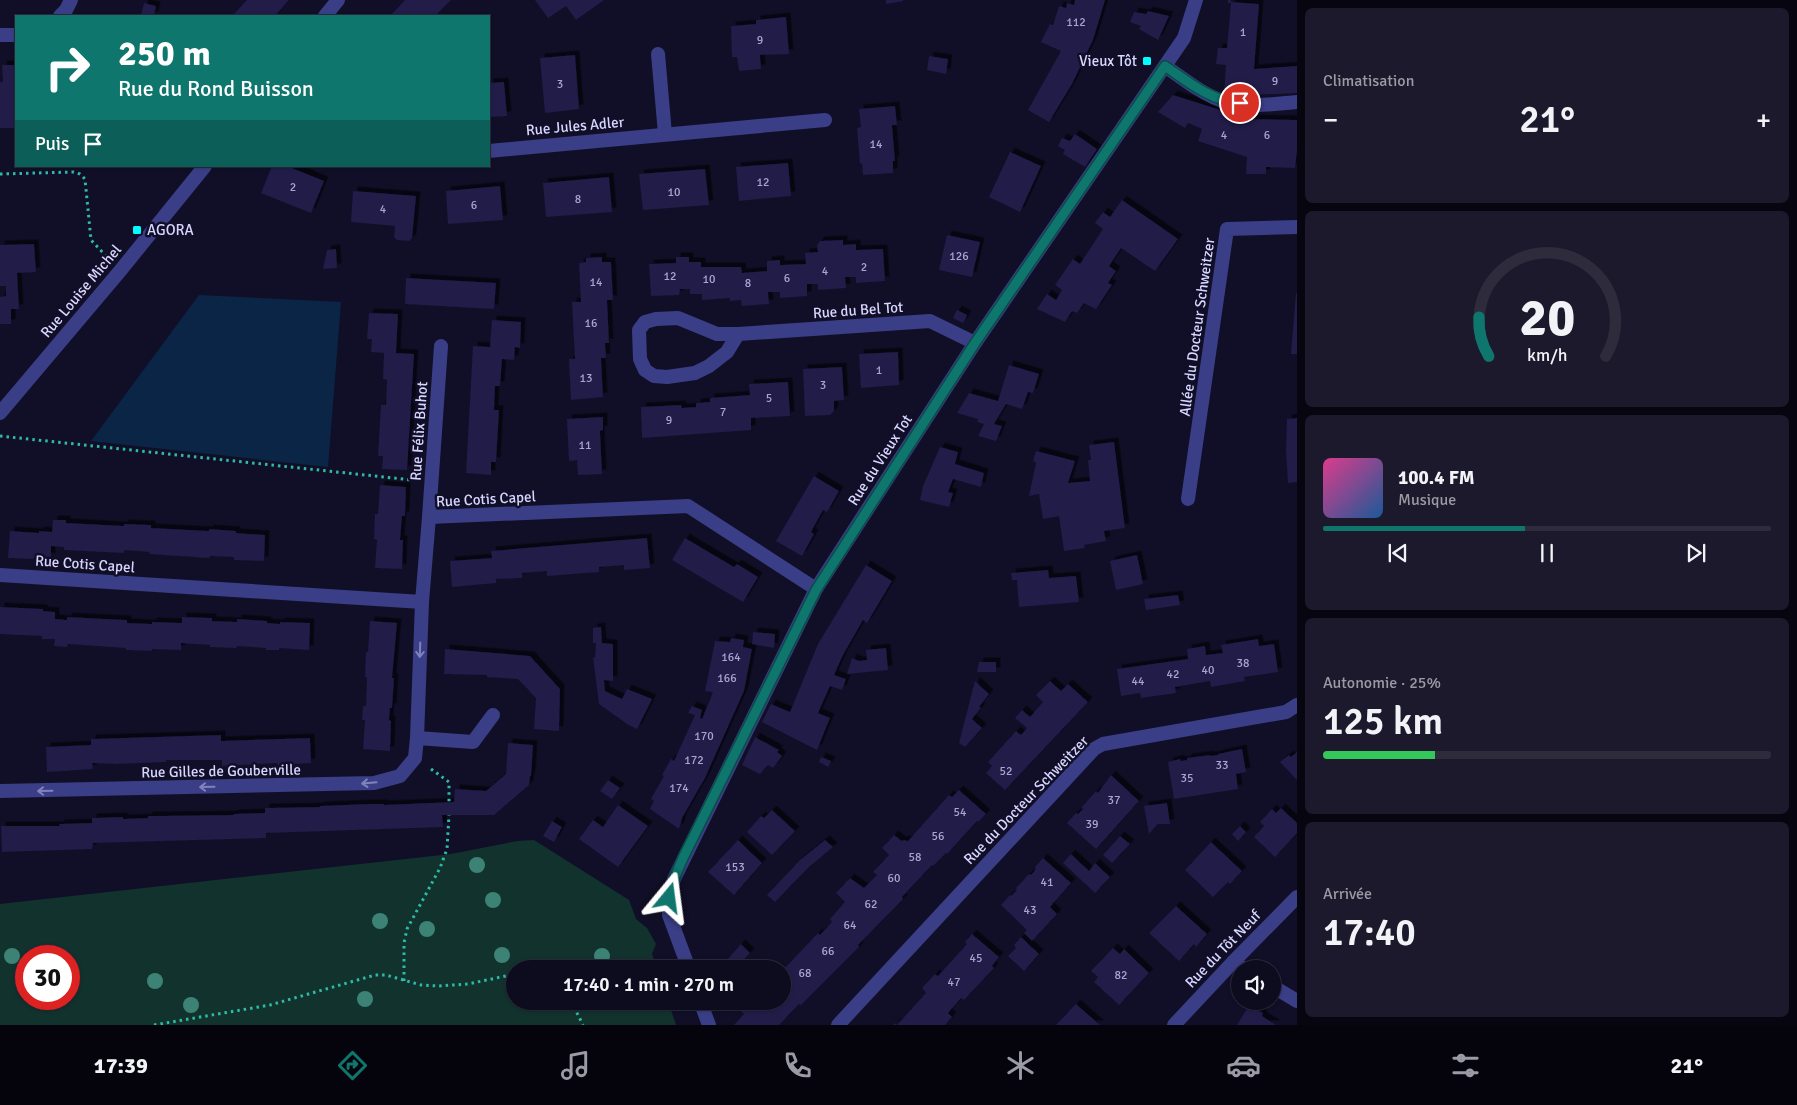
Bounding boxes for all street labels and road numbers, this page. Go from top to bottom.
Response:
street label: Rue Jules Adler [525,113,625,139]
street label: Allée du Docteur Schweitzer [1176,236,1219,417]
street label: Rue Louise Michel [37,241,125,341]
street label: Rue du Bel Tot [812,298,904,322]
street label: Rue Félix Buhot [407,381,431,481]
street label: Rue du Vieux Tot [844,411,916,509]
street label: Rue Cotis Capel [436,487,536,511]
street label: Rue Cotis Capel [35,552,135,576]
street label: Rue du Docteur Schweitzer [960,732,1092,868]
street label: Rue Gilles de Gouberville [141,761,301,781]
street label: Rue du Tôt Neuf [1182,906,1265,991]

